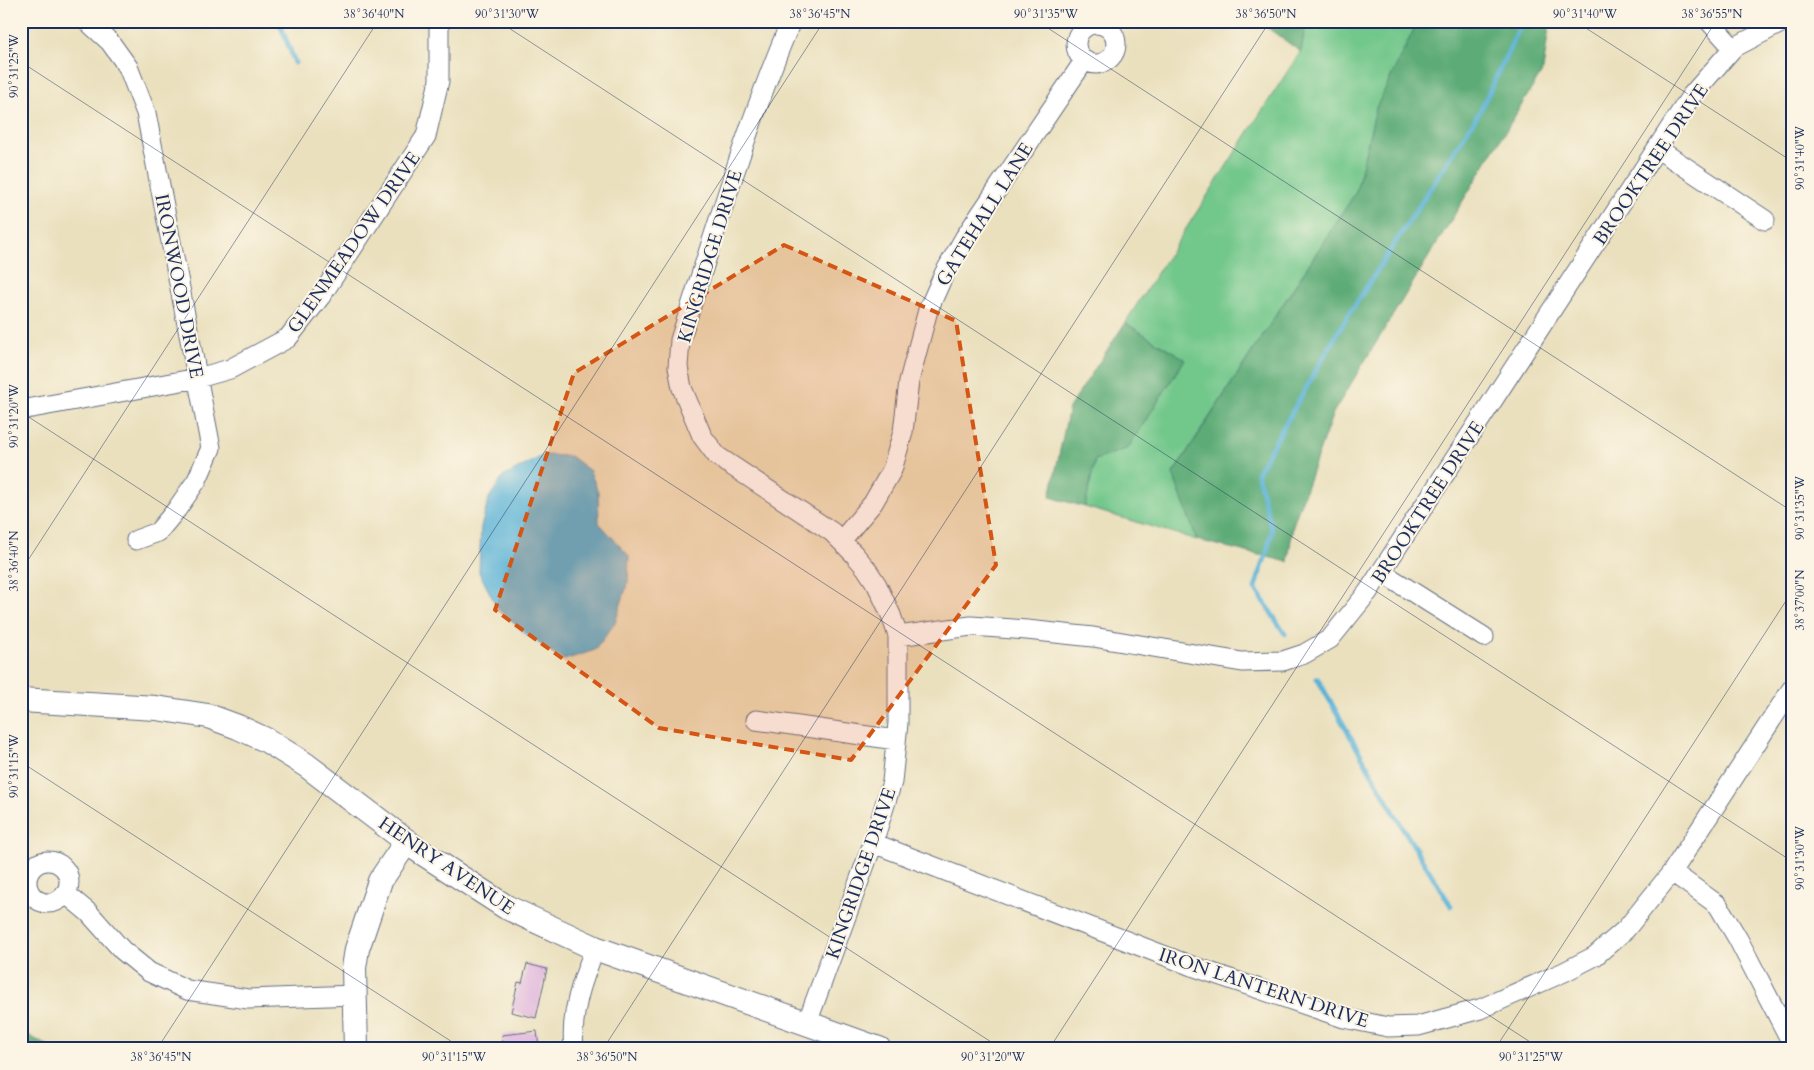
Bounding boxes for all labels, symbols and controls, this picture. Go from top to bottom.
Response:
text: 38°36'40"N [344,6,405,22]
text: 90°31'30"W [475,6,540,22]
text: 38°36'45"N [790,6,851,22]
text: 90°31'35"W [1014,6,1079,22]
text: 38°36'50"N [1236,6,1297,22]
text: 90°31'40"W [1553,6,1618,22]
text: 38°36'55"N [1682,6,1743,22]
text: 90°31'25"W [6,33,22,98]
street label: BROOKTREE DRIVE [1587,79,1715,250]
text: 90°31'40"W [1792,125,1808,190]
street label: GATEHALL LANE [930,138,1039,291]
street label: GLENMEADOW DRIVE [281,147,427,339]
street label: KINGRIDGE DRIVE [671,167,749,346]
street label: IRONWOOD DRIVE [148,192,210,381]
text: 90°31'20"W [6,383,22,448]
street label: BROOKTREE DRIVE [1365,416,1490,589]
text: 90°31'35"W [1792,475,1808,540]
text: 38°36'40"N [6,530,22,591]
text: 38°37'00"N [1792,569,1808,630]
text: 90°31'15"W [6,733,22,798]
street label: KINGRIDGE DRIVE [819,784,902,962]
street label: HENRY AVENUE [373,811,520,921]
text: 90°31'30"W [1792,825,1808,890]
street label: IRON LANTERN DRIVE [1155,942,1372,1034]
text: 38°36'45"N [131,1049,192,1065]
text: 90°31'15"W [422,1049,487,1065]
text: 38°36'50"N [577,1049,638,1065]
text: 90°31'20"W [961,1049,1026,1065]
text: 90°31'25"W [1499,1049,1564,1065]

